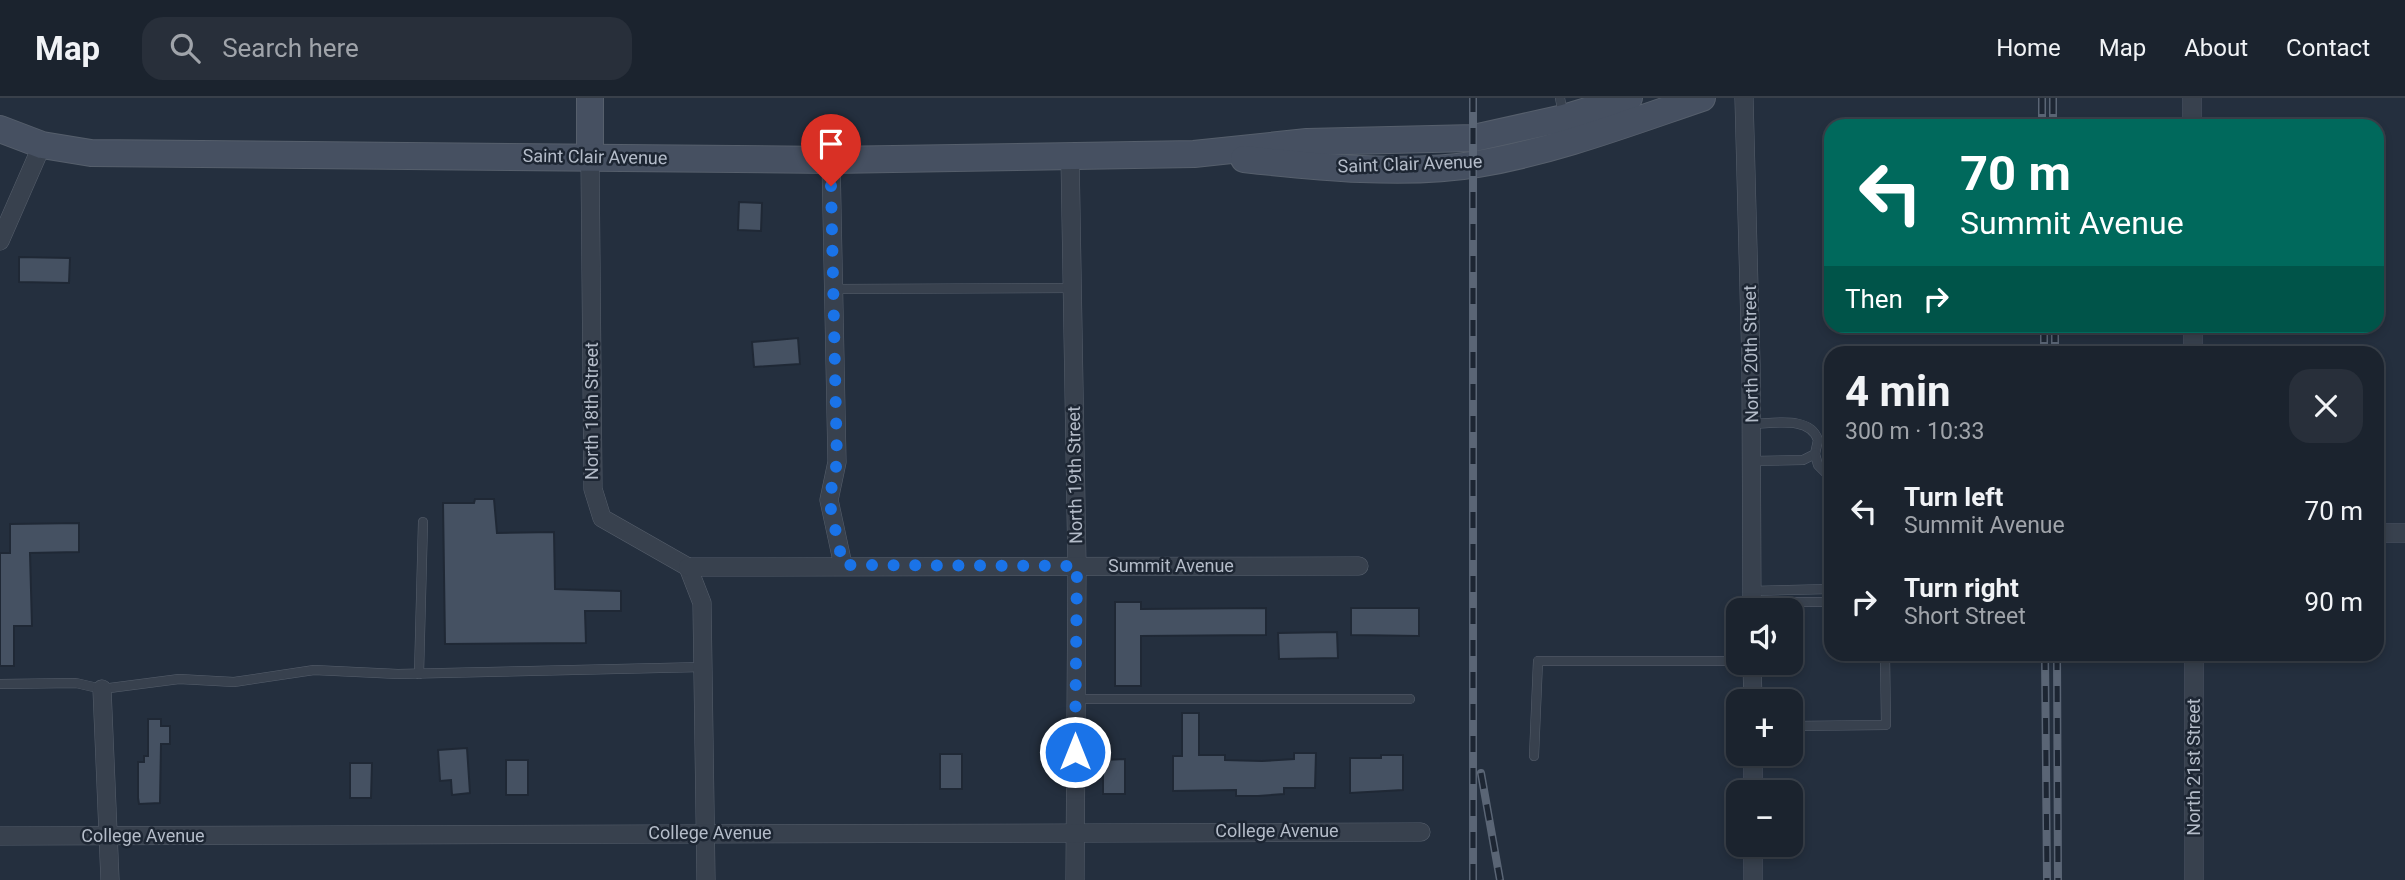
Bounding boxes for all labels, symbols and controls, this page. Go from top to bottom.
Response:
search box [142,17,632,80]
text: Map [35,29,100,68]
icon: search [166,29,204,67]
text: Search here [222,33,359,63]
text: Home [1996,34,2061,62]
text: Map [2099,34,2146,62]
text: About [2184,34,2248,62]
text: Contact [2286,34,2370,62]
pin [801,114,861,186]
icon: arrive [812,125,850,163]
street label: Saint Clair Avenue [522,145,668,168]
text: 70 m [1960,145,2071,202]
icon: left [1845,147,1936,238]
street label: Saint Clair Avenue [1337,150,1483,177]
text: Summit Avenue [1960,204,2184,242]
icon: right [1917,280,1955,318]
text: Then [1845,284,1903,314]
street label: North 20th Street [1739,285,1762,423]
street label: North 18th Street [581,342,602,480]
text: 4 min [1845,367,1951,416]
button: close [2289,369,2363,443]
street label: North 19th Street [1063,406,1086,544]
text: 300 m · 10:33 [1845,418,1984,445]
text: Turn left [1904,482,2003,512]
icon: left [1845,492,1883,530]
text: 70 m [2305,496,2363,526]
text: Summit Avenue [1904,512,2065,539]
street label: Summit Avenue [1108,555,1234,576]
text: Turn right [1904,573,2019,603]
icon: right [1845,583,1883,621]
text: 90 m [2305,587,2363,617]
map controls [1726,598,1803,857]
button: sound [1726,598,1803,675]
text: Short Street [1904,603,2026,630]
button: + [1726,689,1803,766]
street label: North 21st Street [2183,698,2204,836]
position arrow [1038,715,1112,789]
button: − [1726,780,1803,857]
street label: College Avenue [1215,820,1339,841]
street label: College Avenue [648,822,772,843]
street label: College Avenue [81,825,205,846]

